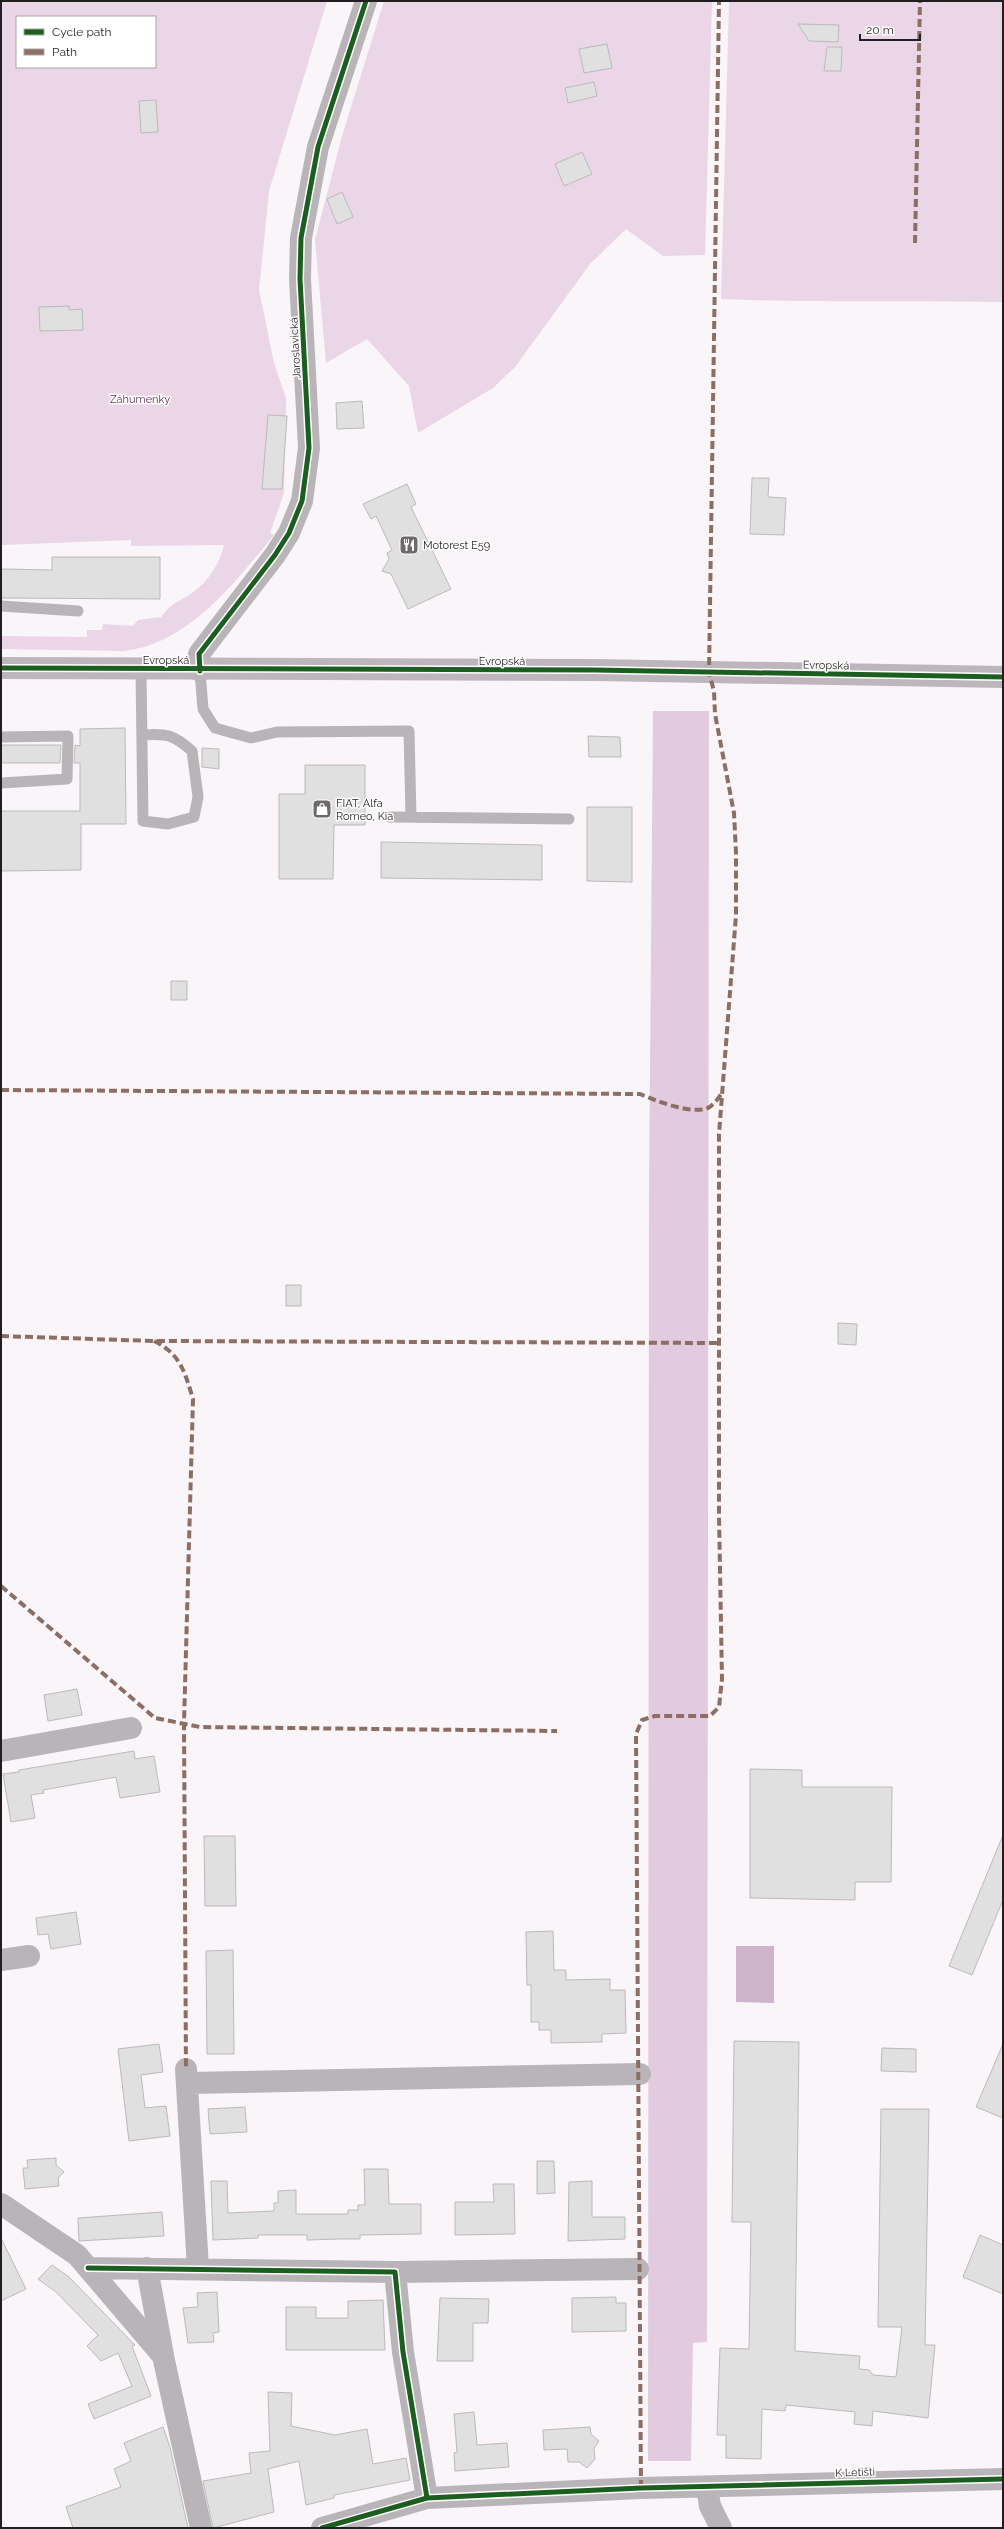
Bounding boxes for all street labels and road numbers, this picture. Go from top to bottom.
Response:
street label: Jaroslavická [287,317,304,379]
street label: Evropská [143,654,189,667]
street label: Evropská [479,655,525,668]
street label: Evropská [803,659,849,672]
street label: K Letišti [835,2465,875,2480]

